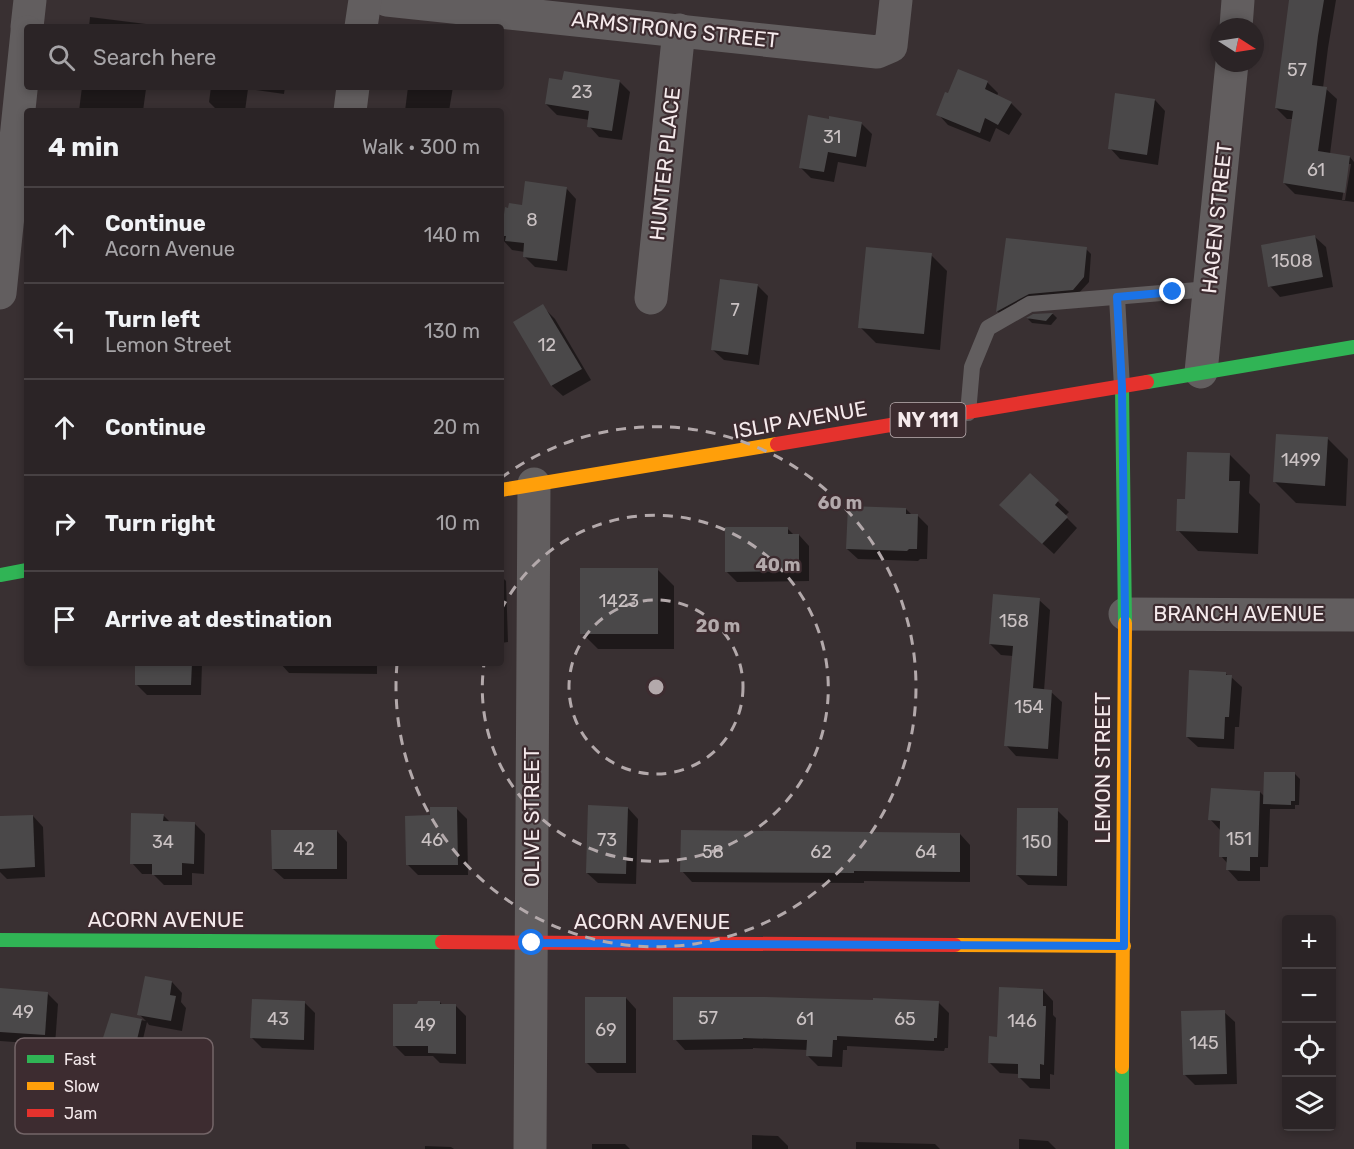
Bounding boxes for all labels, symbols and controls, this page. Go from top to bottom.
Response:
street label: ARMSTRONG STREET [570,6,780,53]
north arrow [1210,18,1264,72]
search box [24,24,504,90]
icon: search [45,41,78,74]
text: Search here [93,44,216,71]
house number: 57 [1287,59,1307,81]
house number: 23 [571,81,593,103]
street label: HUNTER PLACE [644,86,685,242]
house number: 31 [823,126,841,148]
text: 4 min [48,132,119,163]
text: Walk · 300 m [362,135,480,159]
street label: HAGEN STREET [1196,141,1237,295]
house number: 61 [1307,159,1325,181]
house number: 8 [526,209,538,231]
text: Continue [105,210,206,237]
icon: ahead [48,219,81,252]
text: 140 m [424,223,480,247]
text: Acorn Avenue [105,237,235,261]
house number: 1508 [1271,250,1313,272]
route end [1159,278,1185,304]
house number: 7 [730,299,740,321]
text: Turn left [105,306,200,333]
icon: left [48,315,81,348]
text: 130 m [424,319,480,343]
text: Lemon Street [105,333,231,357]
house number: 12 [538,334,556,356]
street label: ISLIP AVENUE [731,395,869,444]
road number: NY 111 [890,403,966,437]
icon: ahead [48,411,81,444]
text: Continue [105,414,206,441]
text: 20 m [433,415,480,439]
house number: 1499 [1281,449,1321,471]
text: 60 m [818,492,862,514]
icon: right [48,507,81,540]
text: Turn right [105,510,215,537]
text: 10 m [436,511,480,535]
text: 40 m [756,554,800,576]
house number: 1423 [599,590,639,612]
street label: BRANCH AVENUE [1153,601,1325,626]
icon: arrive [48,603,81,636]
text: Arrive at destination [105,606,332,633]
house number: 158 [999,610,1029,632]
text: 20 m [696,615,740,637]
centre of rings [646,677,666,697]
street label: LEMON STREET [1090,692,1115,844]
house number: 154 [1014,696,1044,718]
street label: OLIVE STREET [519,747,544,887]
house number: 151 [1226,828,1252,850]
house number: 46 [421,829,443,851]
house number: 73 [597,829,617,851]
house number: 34 [152,831,174,853]
house number: 150 [1022,831,1052,853]
house number: 42 [293,838,315,860]
house number: 58 [702,841,724,863]
house number: 62 [810,841,832,863]
house number: 64 [915,841,937,863]
street label: ACORN AVENUE [88,907,244,932]
street label: ACORN AVENUE [574,909,730,934]
map controls [1282,915,1336,1131]
button: + [1282,915,1336,969]
route start [518,929,544,955]
button: − [1282,969,1336,1023]
house number: 49 [12,1001,34,1023]
house number: 57 [698,1007,718,1029]
house number: 43 [267,1008,289,1030]
house number: 61 [796,1008,814,1030]
house number: 65 [894,1008,916,1030]
house number: 146 [1007,1010,1037,1032]
house number: 49 [414,1014,436,1036]
house number: 69 [595,1019,617,1041]
button: locate [1282,1023,1336,1077]
house number: 145 [1189,1032,1219,1054]
legend [15,1038,213,1134]
text: Fast [64,1050,96,1069]
text: Slow [64,1077,100,1096]
button: layers [1282,1077,1336,1131]
text: Jam [64,1104,97,1123]

